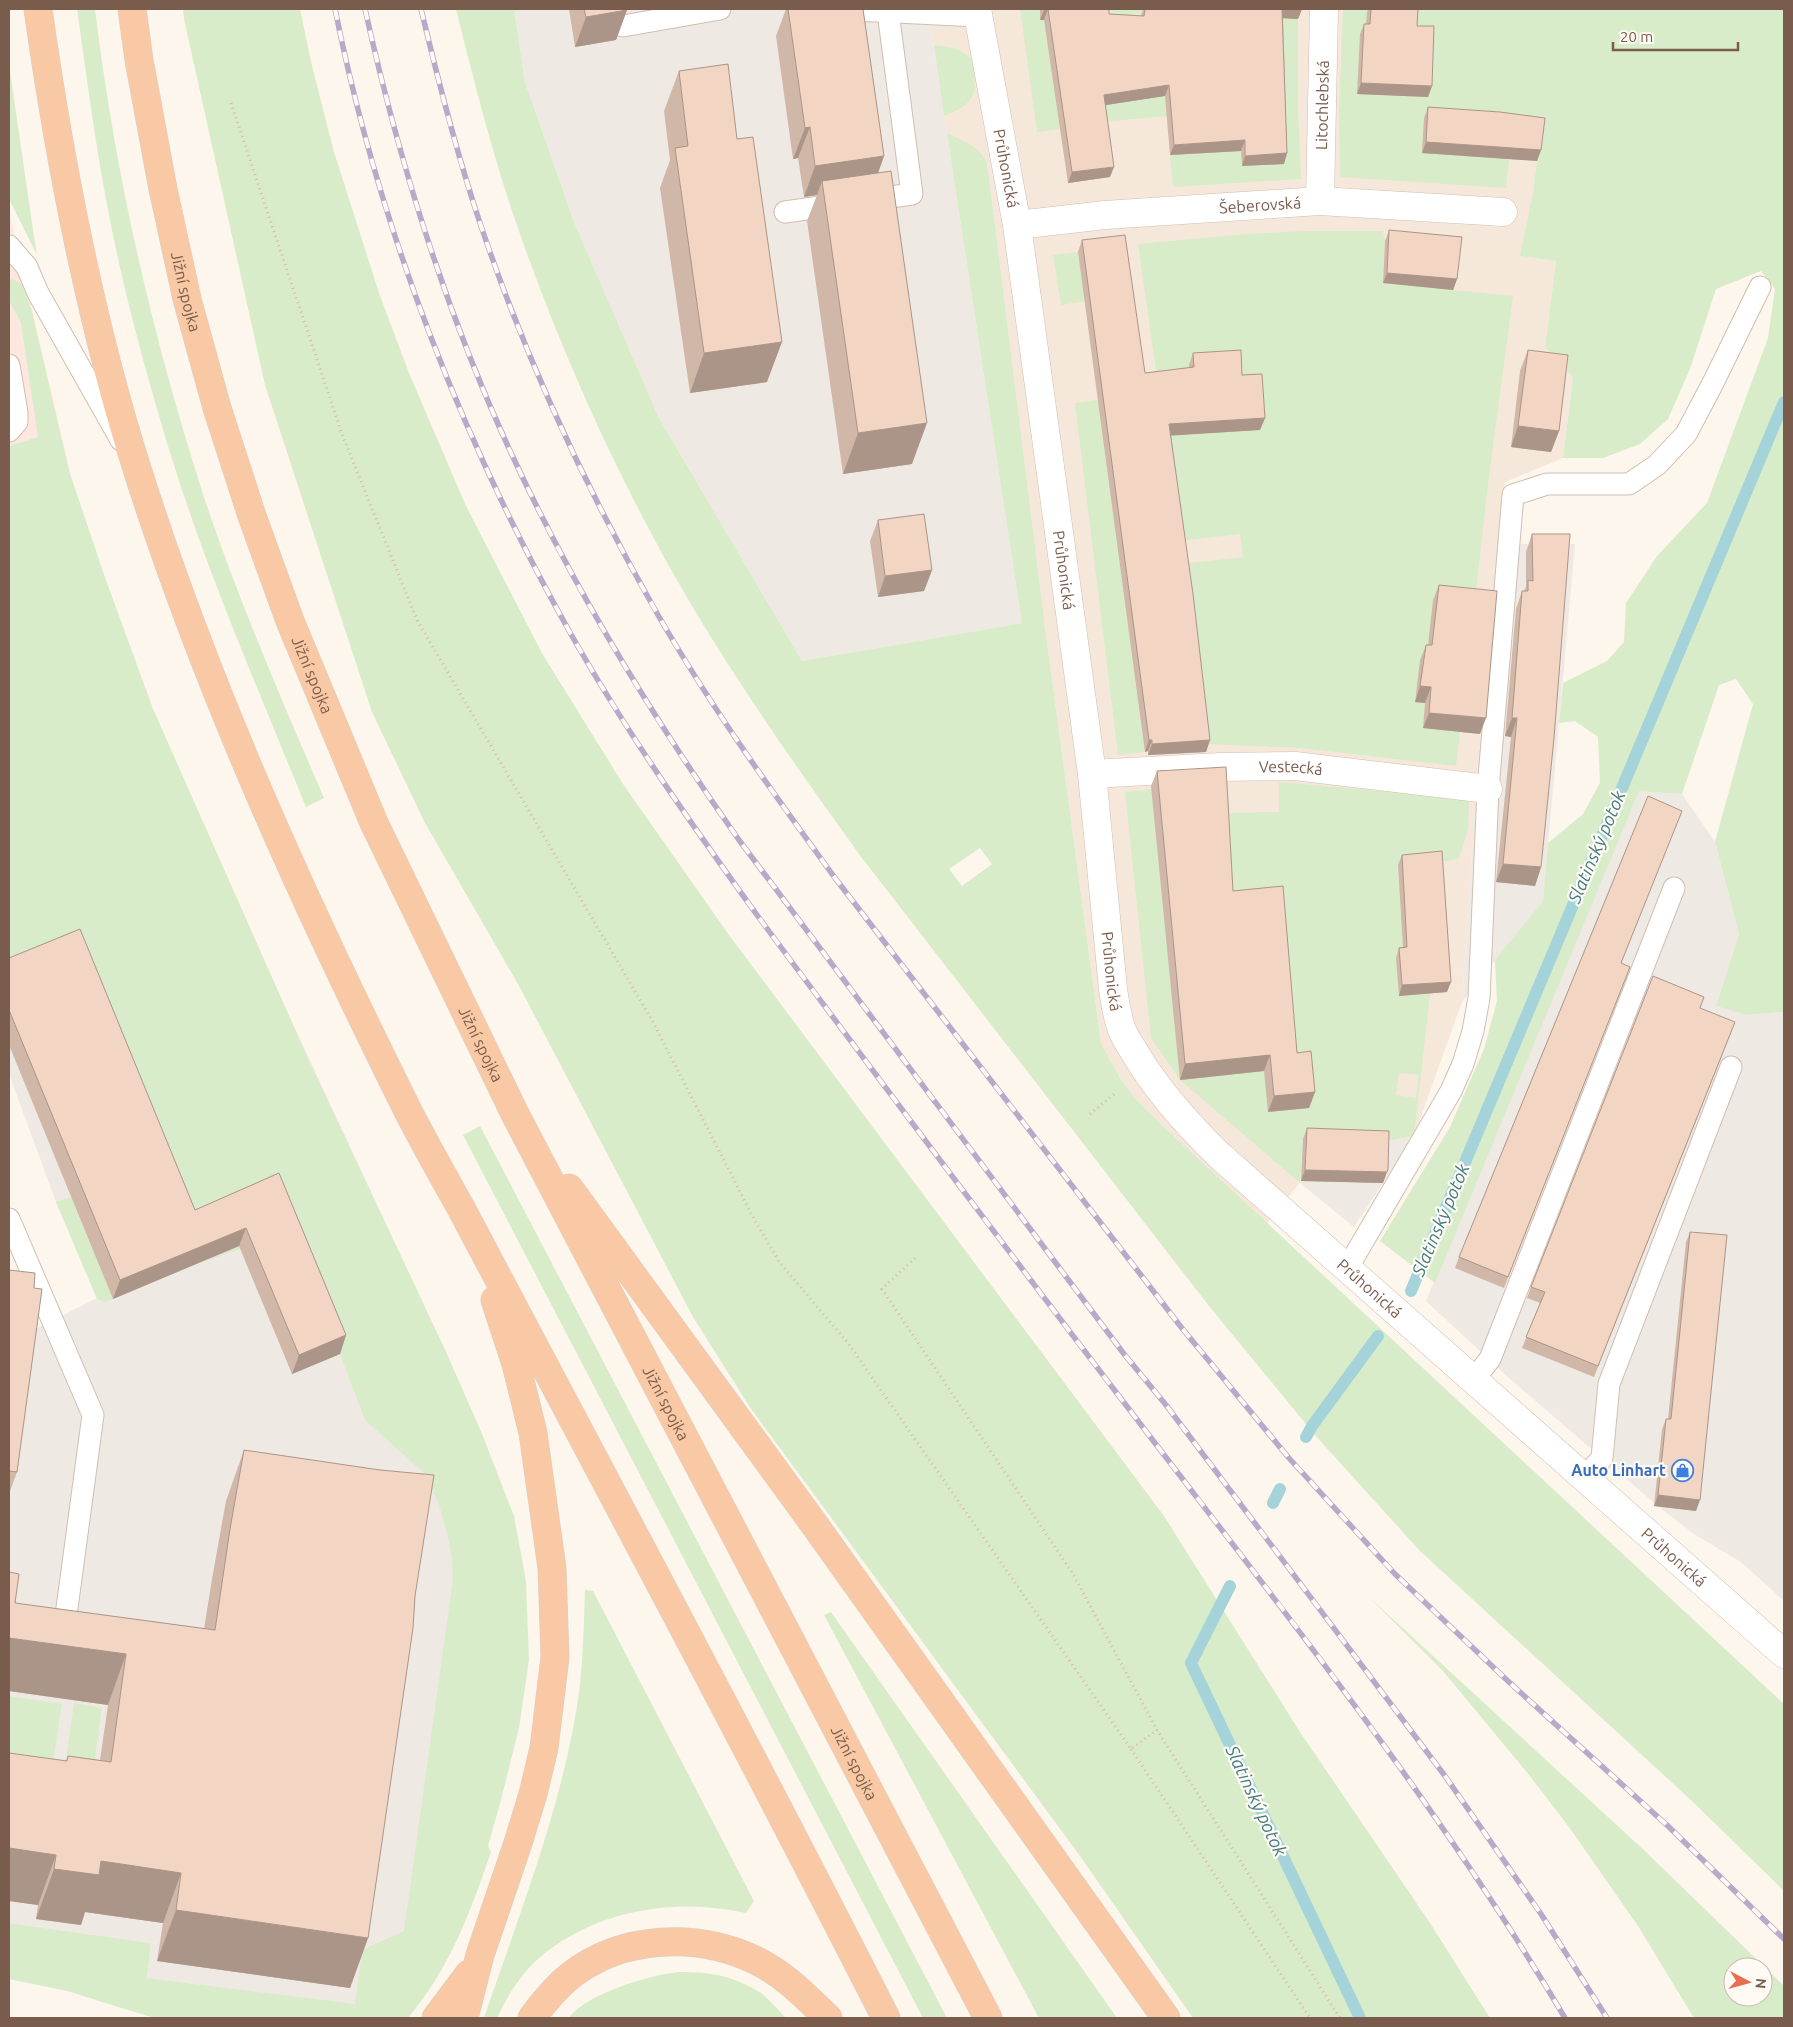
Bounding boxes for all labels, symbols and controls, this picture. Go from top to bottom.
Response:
scale bar [1613,20,1738,52]
text: 20 m [1620,28,1653,45]
street label: Litochlebská [1312,60,1332,150]
street label: Průhonická [990,127,1023,209]
street label: Šeberovská [1219,193,1302,217]
street label: Jižní spojka [168,250,205,334]
street label: Průhonická [1050,529,1078,611]
street label: Jižní spojka [288,634,336,716]
street label: Vestecká [1259,757,1324,778]
water label: Slatinský potok [1563,787,1629,907]
street label: Průhonická [1098,931,1125,1013]
street label: Jižní spojka [455,1003,507,1085]
water label: Slatinský potok [1407,1160,1473,1280]
street label: Průhonická [1334,1255,1406,1321]
street label: Jižní spojka [639,1363,693,1444]
shop icon: Auto Linhart [1670,1458,1694,1482]
place label: Auto Linhart [1571,1461,1666,1479]
street label: Průhonická [1638,1524,1710,1590]
street label: Jižní spojka [828,1722,881,1803]
water label: Slatinský potok [1222,1741,1292,1860]
north arrow [1723,1957,1773,2007]
text: N [1752,1977,1769,1989]

